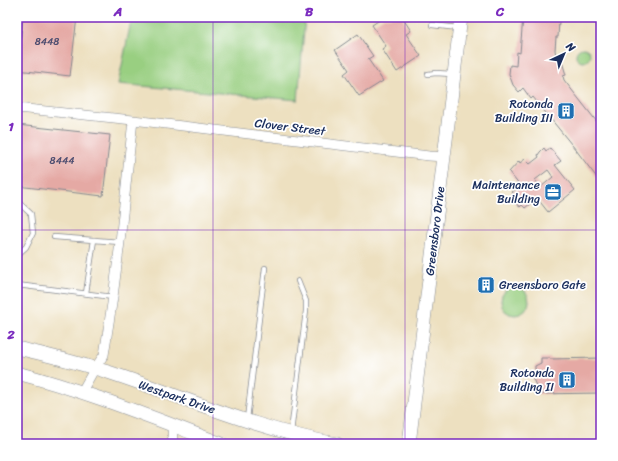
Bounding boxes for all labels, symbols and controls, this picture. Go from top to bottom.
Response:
text: A [113,0,122,23]
text: B [305,0,314,23]
text: C [495,0,505,23]
house number: 8448 [35,33,59,51]
north arrow [544,34,584,74]
text: N [561,37,580,57]
place label: Rotonda Building III [495,93,553,129]
building icon: Rotonda Building III [556,101,576,121]
street label: Clover Street [253,112,328,142]
text: 1 [8,115,14,138]
house number: 8444 [50,152,74,170]
place label: Maintenance Building [472,174,540,210]
office icon: Maintenance Building [543,182,563,202]
street label: Greensboro Drive [419,185,451,277]
place label: Greensboro Gate [499,274,586,296]
building icon: Greensboro Gate [476,275,496,295]
text: 2 [6,323,15,346]
place label: Rotonda Building II [499,362,554,398]
building icon: Rotonda Building II [557,370,577,390]
street label: Westpark Drive [136,374,218,420]

